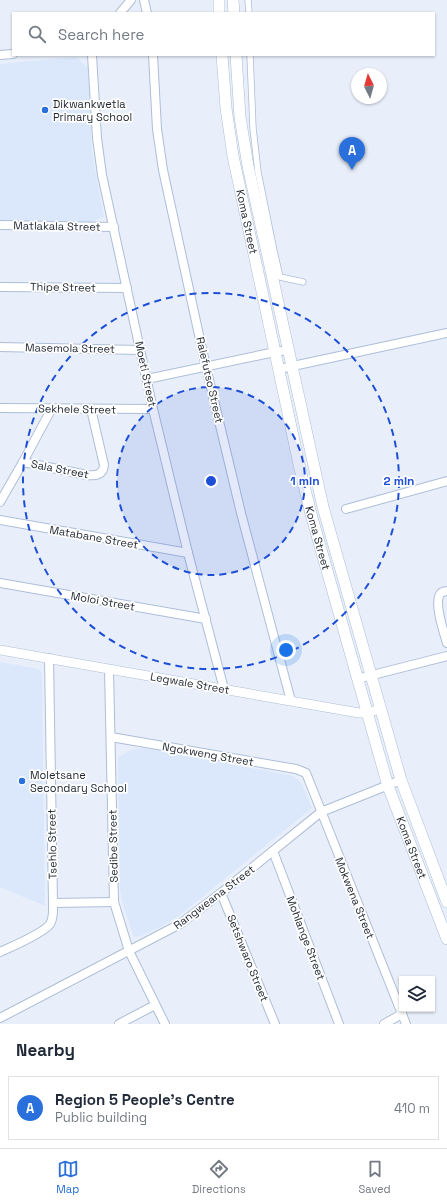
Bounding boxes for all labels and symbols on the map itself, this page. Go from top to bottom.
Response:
north arrow [351,68,387,104]
place label: Dikwankwetla Primary School [53,97,132,124]
marker: Dikwankwetla Primary School [40,105,50,115]
pin: A [339,137,365,170]
street label: Koma Street [233,188,261,255]
street label: Matlakala Street [13,218,101,234]
street label: Thipe Street [30,279,96,295]
street label: Ralefutso Street [193,336,227,424]
street label: Masemola Street [25,340,115,356]
street label: Moeti Street [132,340,160,408]
street label: Sekhele Street [38,401,116,417]
street label: Sala Street [30,457,90,481]
text: 1 min [290,473,320,489]
text: 2 min [383,473,415,489]
centre of rings [204,474,218,488]
street label: Koma Street [302,505,333,571]
street label: Matabane Street [48,522,140,552]
street label: Moloi Street [70,588,136,614]
your location [276,640,296,660]
street label: Legwale Street [149,669,231,697]
street label: Ngokweng Street [161,739,255,769]
place label: Moletsane Secondary School [30,768,127,795]
marker: Moletsane Secondary School [17,776,27,786]
street label: Tsehlo Street [44,809,60,879]
street label: Sedibe Street [105,809,121,883]
street label: Koma Street [394,815,430,881]
street label: Mokwena Street [332,855,378,941]
street label: Rangweana Street [171,862,257,932]
street label: Mohlange Street [284,894,328,982]
street label: Setshwaro Street [224,912,272,1004]

